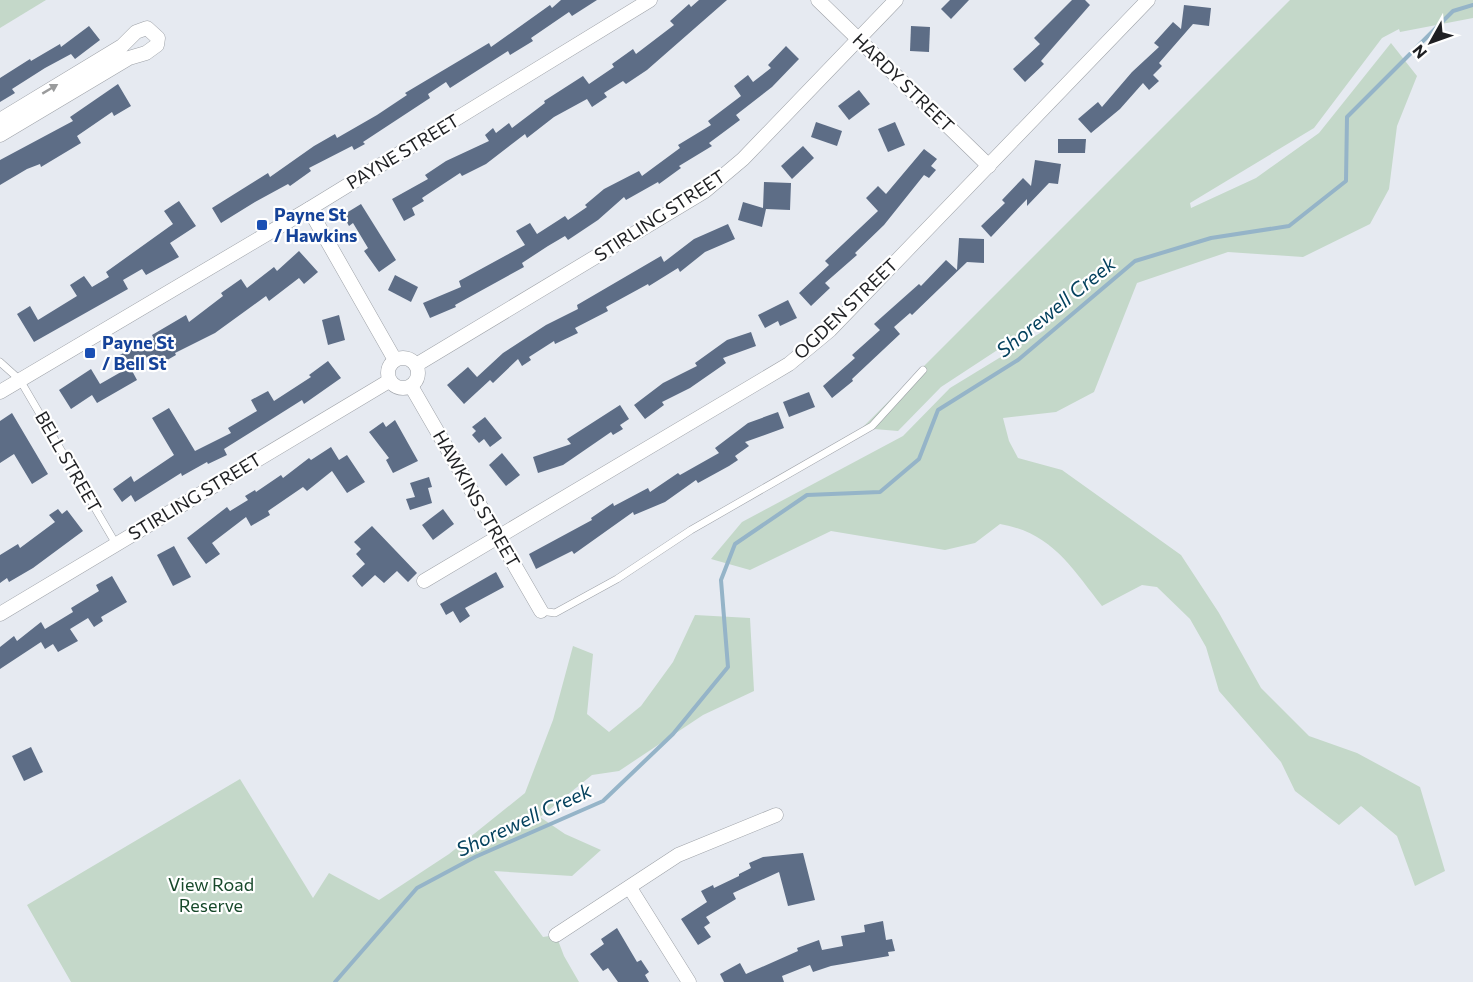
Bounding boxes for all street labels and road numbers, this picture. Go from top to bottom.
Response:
street label: HARDY STREET [848,28,959,136]
street label: PAYNE STREET [342,109,463,193]
street label: STIRLING STREET [590,165,729,266]
street label: OGDEN STREET [789,253,902,363]
street label: BELL STREET [31,407,107,516]
street label: HAWKINS STREET [429,426,525,571]
street label: STIRLING STREET [124,448,265,545]

